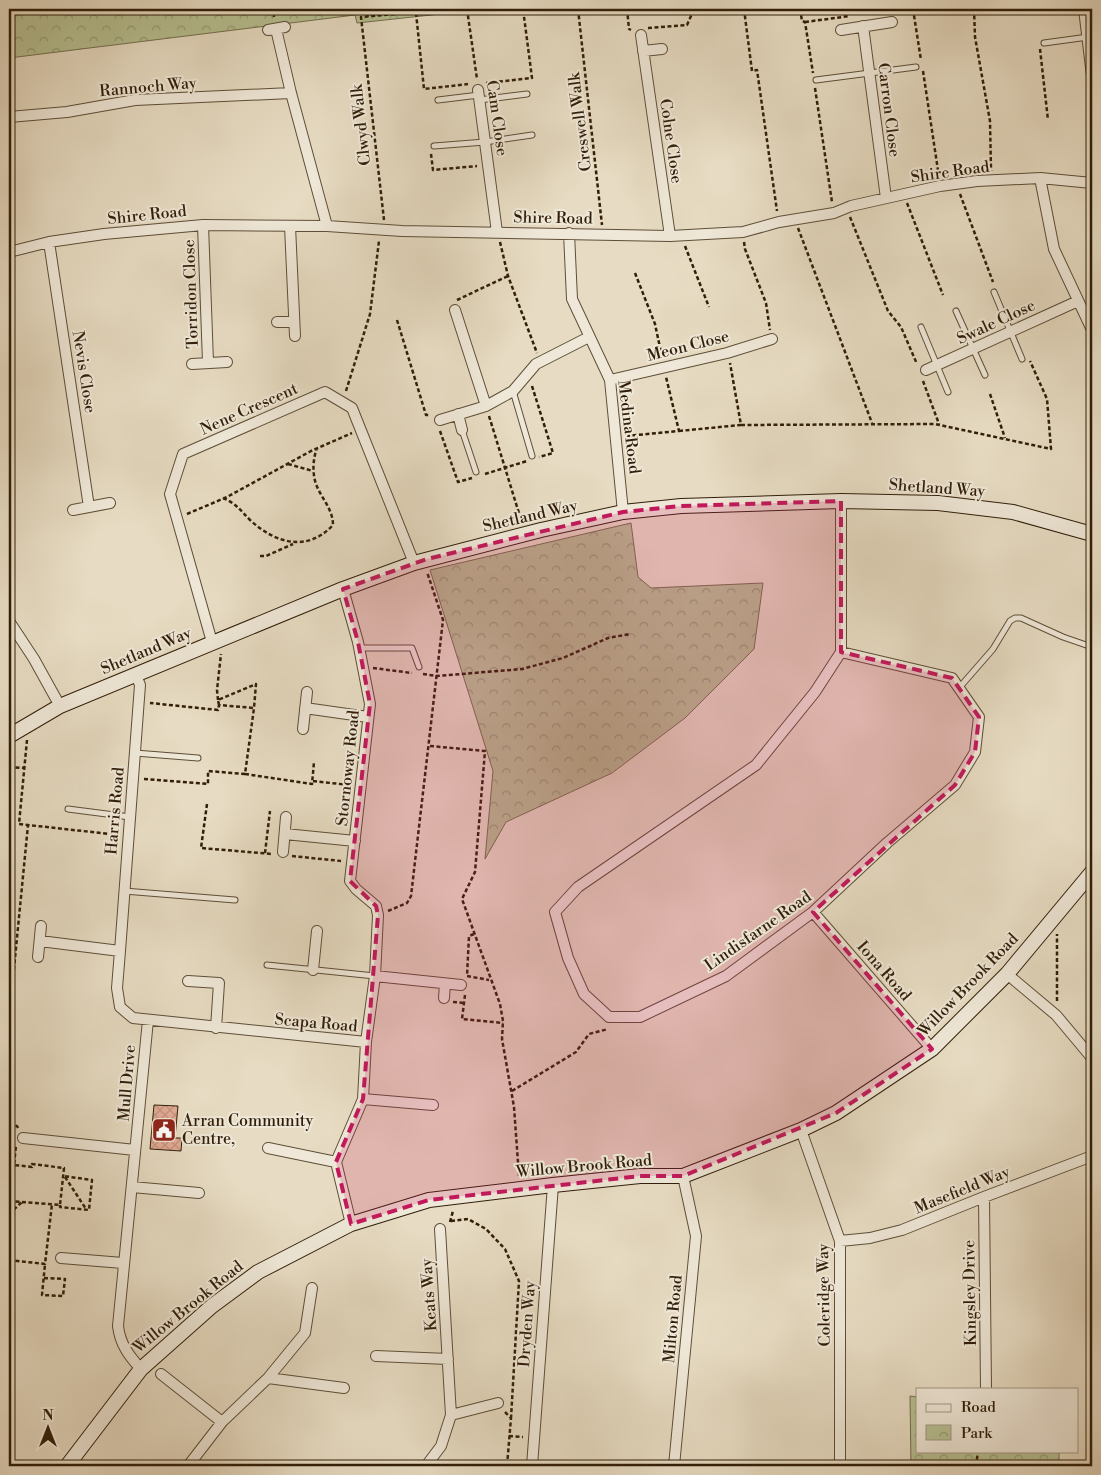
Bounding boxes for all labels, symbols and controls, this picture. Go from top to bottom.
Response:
street label: Carron Close [873,62,905,158]
street label: Creswell Walk [564,70,596,173]
street label: Rannoch Way [99,73,198,101]
street label: Cam Close [482,79,512,157]
street label: Clwyd Walk [347,82,375,166]
street label: Colne Close [655,97,687,185]
street label: Shire Road [909,157,991,187]
street label: Shire Road [107,201,187,229]
street label: Shire Road [513,207,593,229]
street label: Torridon Close [179,239,203,349]
street label: Swale Close [954,295,1038,349]
street label: Meon Close [645,326,731,366]
street label: Nevis Close [68,329,100,415]
street label: Nene Crescent [197,378,301,439]
street label: Medina Road [613,379,645,475]
street label: Shetland Way [888,475,986,501]
street label: Shetland Way [481,495,580,537]
street label: Shetland Way [98,623,195,679]
street label: Stornoway Road [332,709,364,827]
street label: Harris Road [101,766,129,856]
street label: Lindisfarne Road [701,887,815,975]
street label: Willow Brook Road [913,929,1023,1042]
street label: Iona Road [852,937,916,1005]
street label: Scapa Road [274,1009,358,1037]
street label: Mull Drive [114,1044,140,1122]
place label: Arran Community Centre, [181,1111,313,1149]
public building icon: Arran Community Centre, [151,1117,177,1143]
street label: Willow Brook Road [514,1150,653,1182]
street label: Masefield Way [911,1162,1013,1218]
street label: Kingsley Drive [959,1240,981,1346]
street label: Coleridge Way [813,1243,835,1347]
street label: Willow Brook Road [128,1256,247,1358]
street label: Keats Way [416,1258,442,1332]
street label: Milton Road [659,1274,687,1364]
street label: Dryden Way [514,1280,540,1368]
legend [916,1388,1078,1452]
text: Road [961,1398,996,1417]
north arrow [22,1402,72,1452]
text: N [42,1407,54,1425]
text: Park [961,1424,993,1443]

